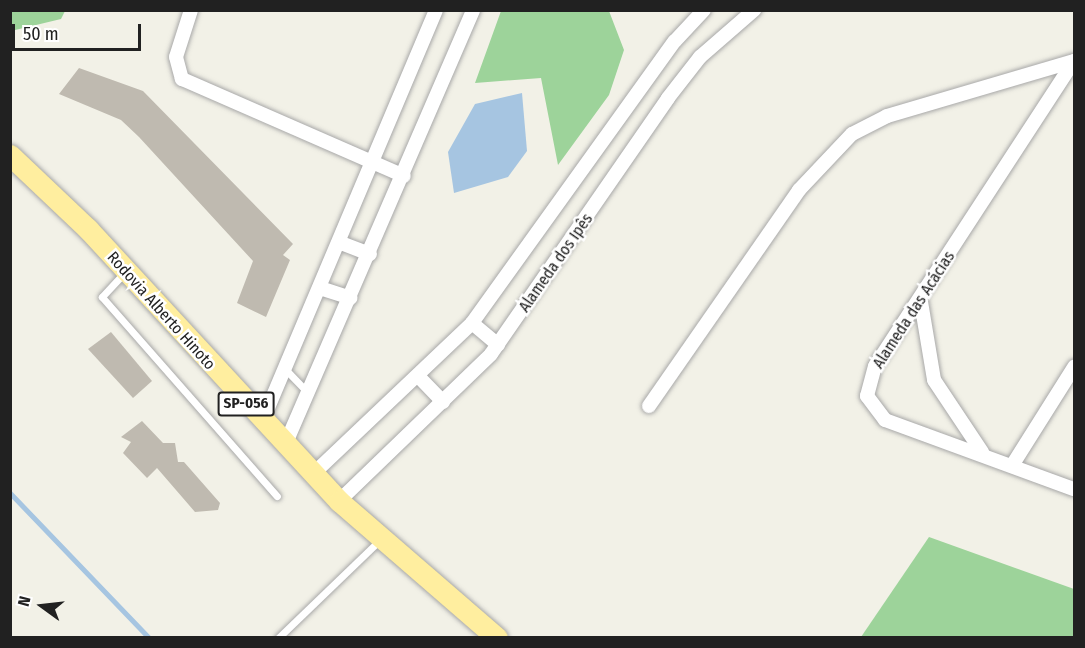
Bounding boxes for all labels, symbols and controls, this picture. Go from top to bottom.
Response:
scale bar [15,12,144,50]
text: 50 m [23,23,59,45]
street label: Alameda dos Ipês [515,210,597,316]
street label: Rodovia Alberto Hinoto [103,248,219,374]
street label: Alameda das Acácias [869,248,959,372]
road number: SP-056 [218,392,274,416]
north arrow [12,576,72,636]
text: N [14,594,35,608]

